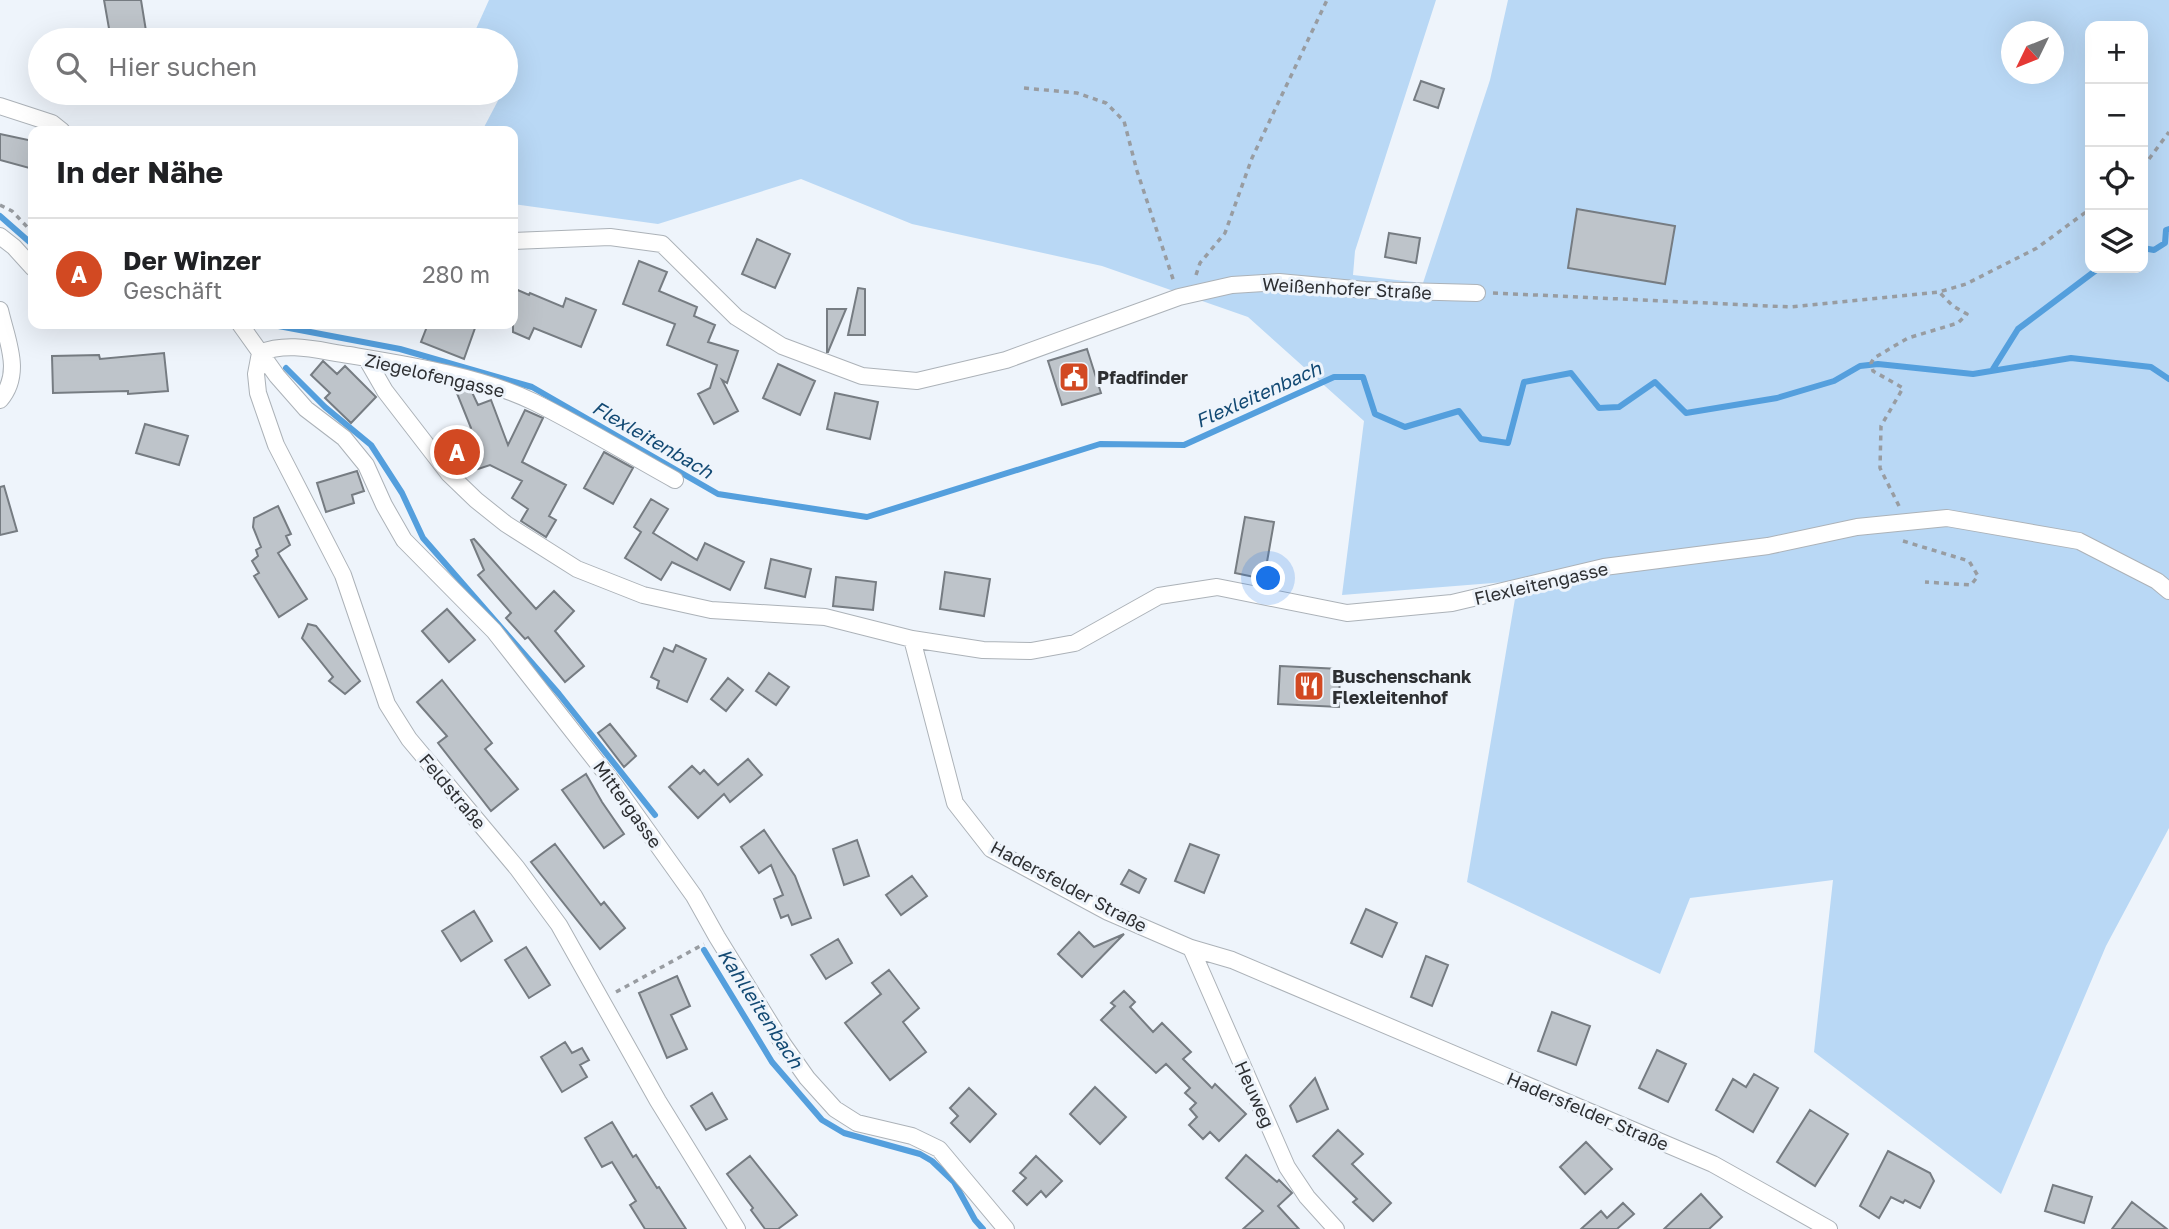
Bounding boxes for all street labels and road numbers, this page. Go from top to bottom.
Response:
street label: Weißenhofer Straße [1262,273,1432,303]
street label: Ziegelofengasse [363,348,507,402]
street label: Flexleitengasse [1472,557,1610,609]
street label: Feldstraße [415,749,491,833]
street label: Mittergasse [589,756,667,852]
street label: Hadersfelder Straße [987,836,1151,936]
street label: Heuweg [1231,1057,1279,1131]
street label: Hadersfelder Straße [1504,1067,1672,1155]

